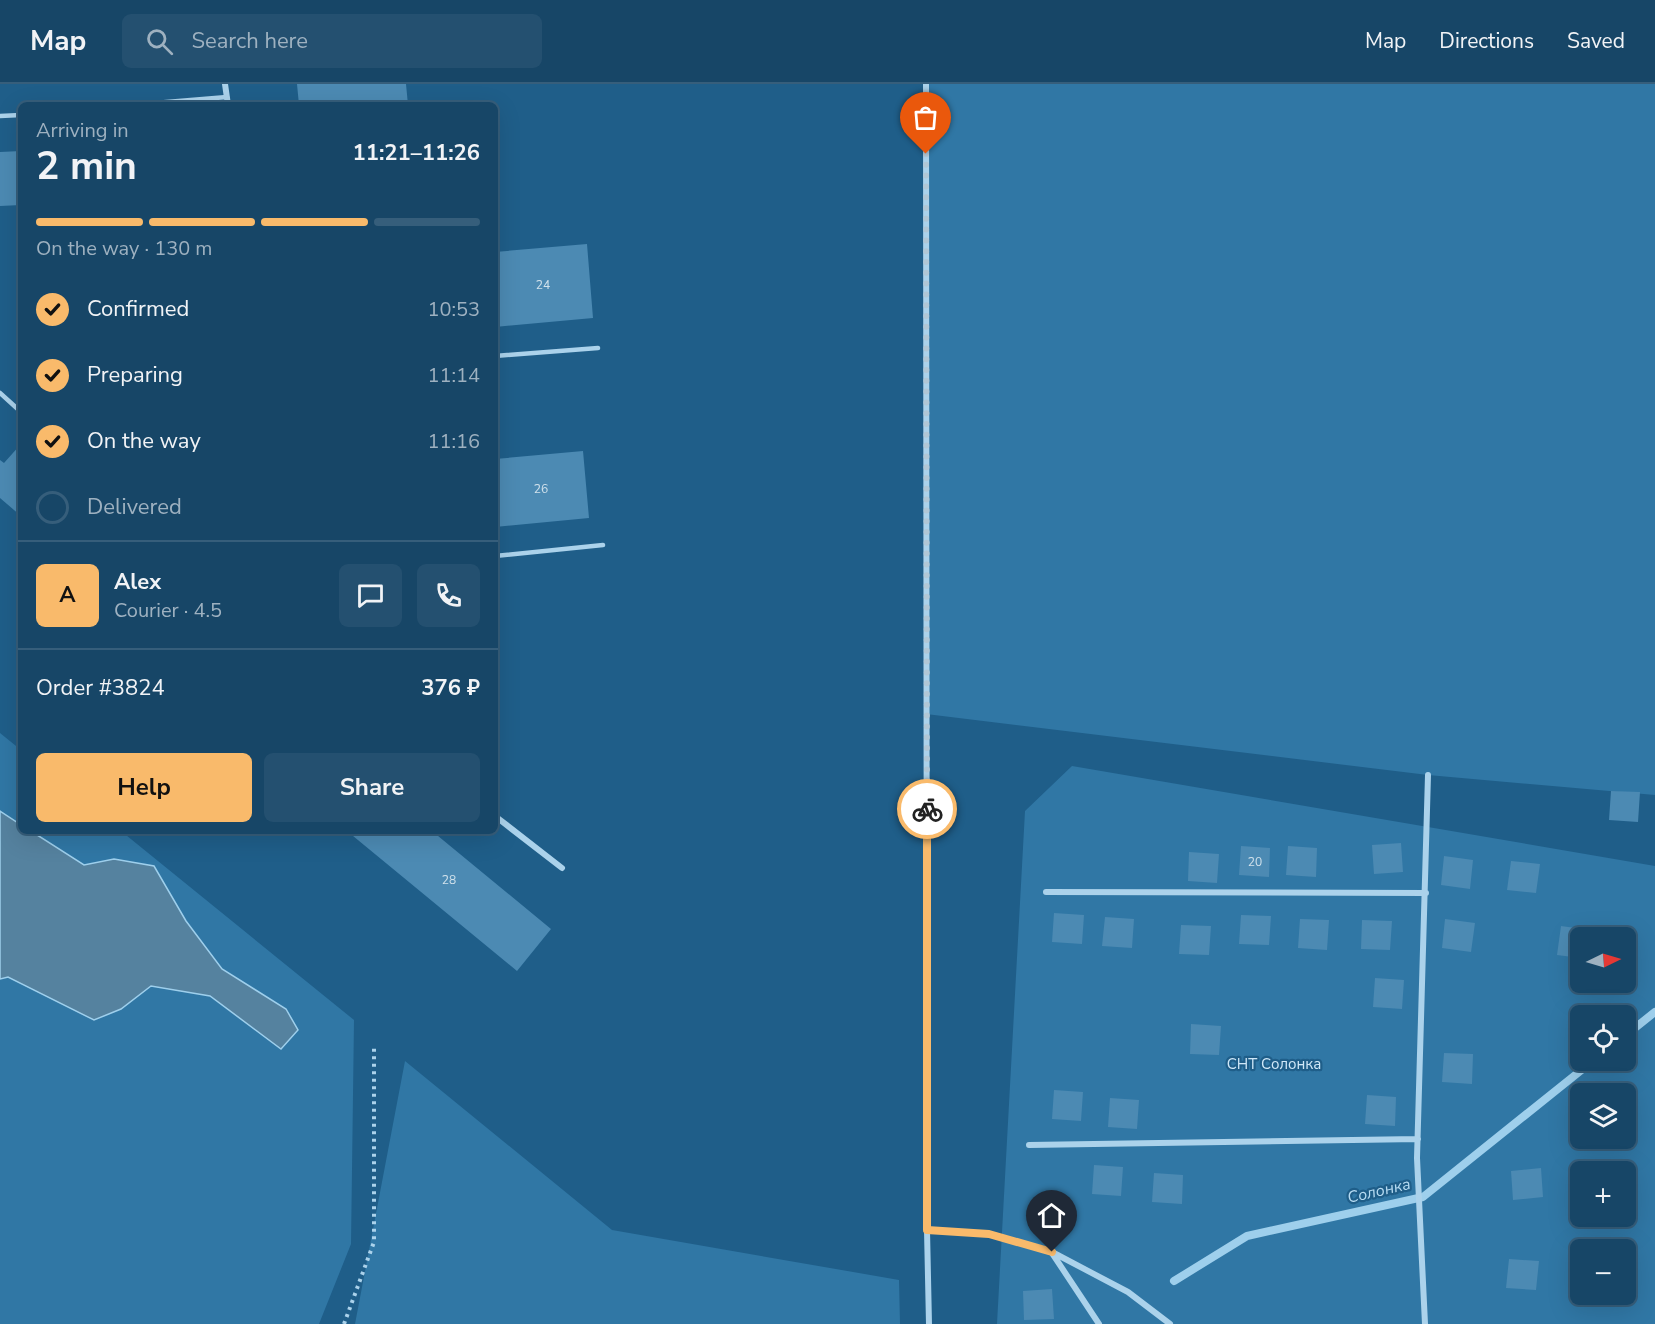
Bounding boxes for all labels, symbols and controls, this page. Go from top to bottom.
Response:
search box [122,14,542,68]
text: Map [30,22,86,60]
icon: search [143,25,176,58]
text: Search here [191,26,308,56]
text: Map [1365,27,1406,55]
text: Directions [1439,27,1534,55]
text: Saved [1567,27,1625,55]
pin [900,92,951,154]
icon: bag [909,101,942,134]
text: Arriving in [36,117,129,144]
text: 11:21–11:26 [352,138,480,168]
text: 2 min [36,140,137,193]
text: On the way · 130 m [36,235,212,262]
house number: 24 [536,277,550,293]
icon: check [36,293,69,326]
text: Confirmed [87,294,189,324]
text: 10:53 [427,296,480,323]
icon: check [36,359,69,392]
text: Preparing [87,360,183,390]
text: 11:14 [427,362,480,389]
icon: check [36,425,69,458]
text: On the way [87,426,201,456]
text: 11:16 [427,428,480,455]
house number: 26 [534,481,548,497]
text: Delivered [87,492,182,522]
button: chat [339,564,402,627]
button: phone [417,564,480,627]
text: Alex [114,567,161,597]
text: A [59,580,76,610]
text: Courier · 4.5 [114,597,222,624]
text: Order #3824 [36,673,165,703]
text: 376 ₽ [421,673,480,703]
button: Help [36,753,252,822]
button: Share [264,753,480,822]
courier [897,779,957,839]
icon: bike [911,793,944,826]
house number: 20 [1248,854,1262,870]
house number: 28 [442,872,456,888]
north arrow [1570,927,1636,993]
map controls [1570,927,1636,1305]
button: locate [1570,1005,1636,1071]
park label: СНТ Солонка [1227,1054,1321,1074]
button: layers [1570,1083,1636,1149]
button: + [1570,1161,1636,1227]
water label: Солонка [1345,1173,1413,1209]
pin [1026,1190,1077,1252]
icon: home [1035,1199,1068,1232]
button: − [1570,1239,1636,1305]

